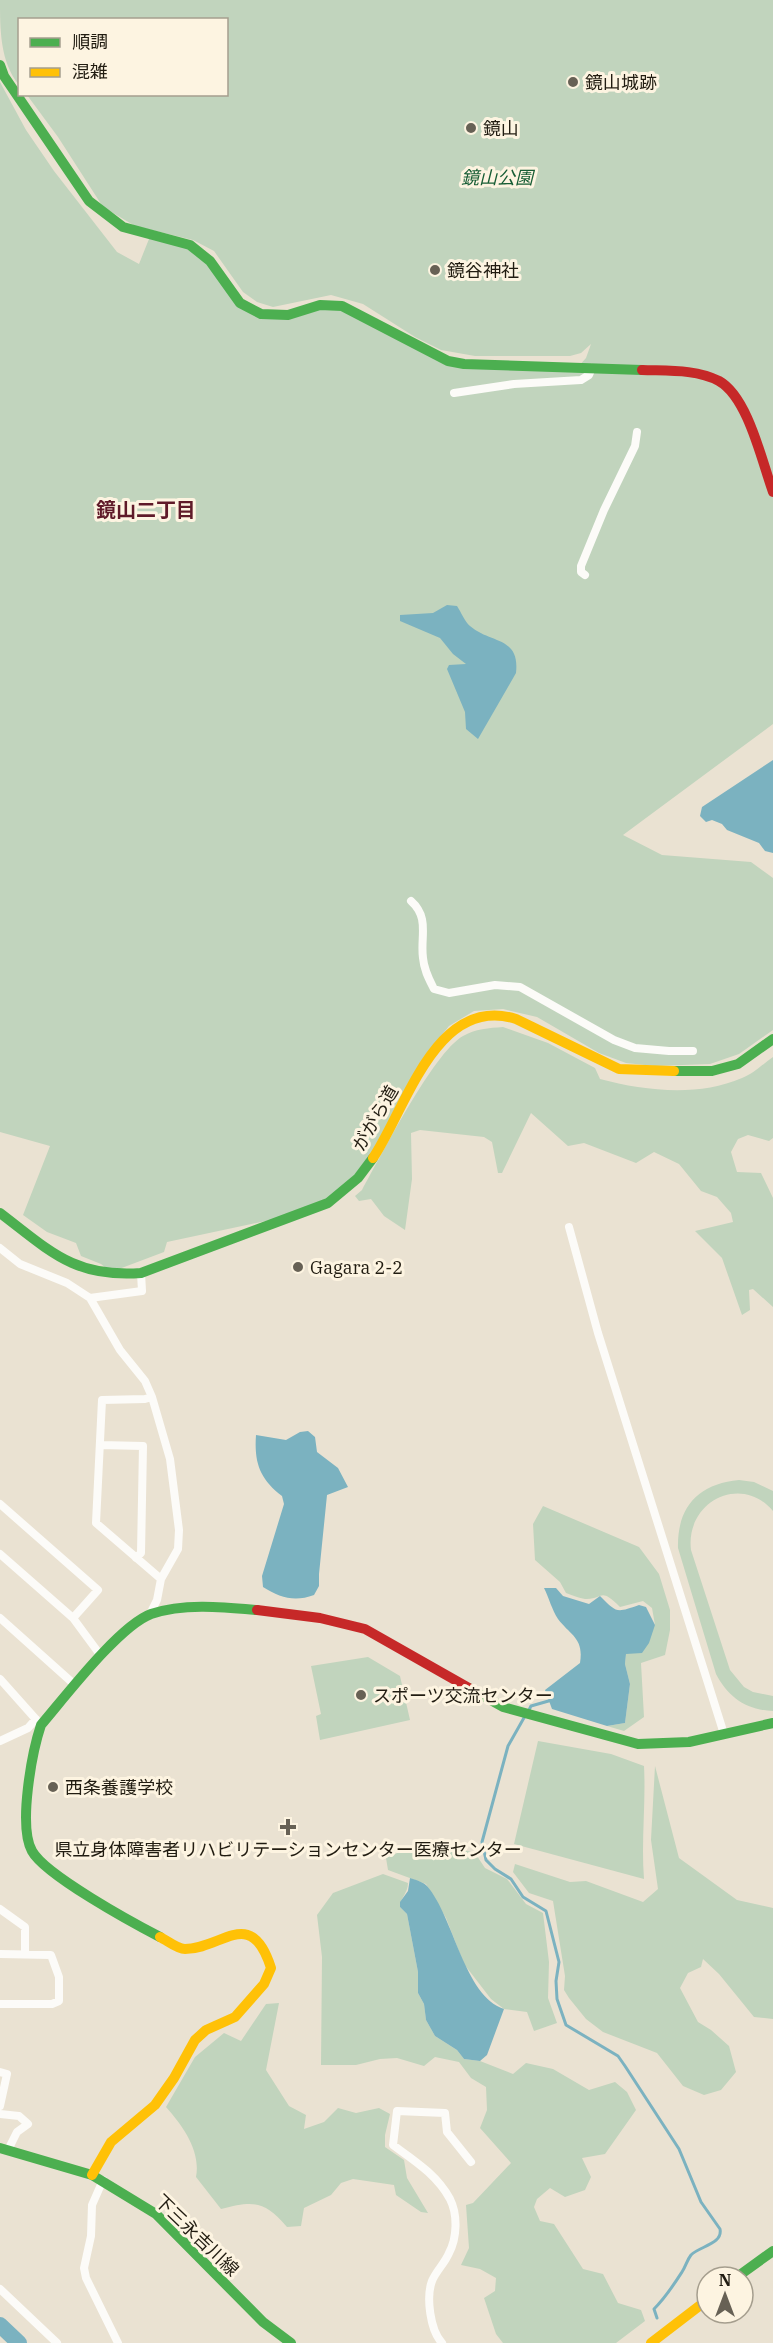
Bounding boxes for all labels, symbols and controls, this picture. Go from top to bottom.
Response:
legend [18,18,228,96]
text: 順調 [72,30,108,53]
text: 混雑 [72,60,108,83]
place label: 鏡山城跡 [585,71,657,94]
marker: 鏡山城跡 [566,75,580,89]
place label: 鏡山 [483,117,519,140]
marker: 鏡山 [464,121,478,135]
park label: 鏡山公園 [461,166,536,189]
place label: 鏡谷神社 [447,259,519,282]
marker: 鏡谷神社 [428,263,442,277]
district label: 鏡山二丁目 [96,496,196,523]
street label: ががら道 [347,1081,403,1155]
place label: Gagara 2-2 [310,1256,403,1279]
marker: Gagara 2-2 [291,1260,305,1274]
place label: スポーツ交流センター [373,1684,553,1707]
marker: スポーツ交流センター [354,1688,368,1702]
place label: 西条養護学校 [65,1776,173,1799]
marker: 西条養護学校 [46,1780,60,1794]
marker: 県立身体障害者リハビリテーションセンター医療センター [279,1818,297,1836]
place label: 県立身体障害者リハビリテーションセンター医療センター [54,1838,522,1861]
street label: 下三永吉川線 [150,2189,244,2281]
north arrow [695,2265,755,2325]
text: N [719,2270,731,2290]

